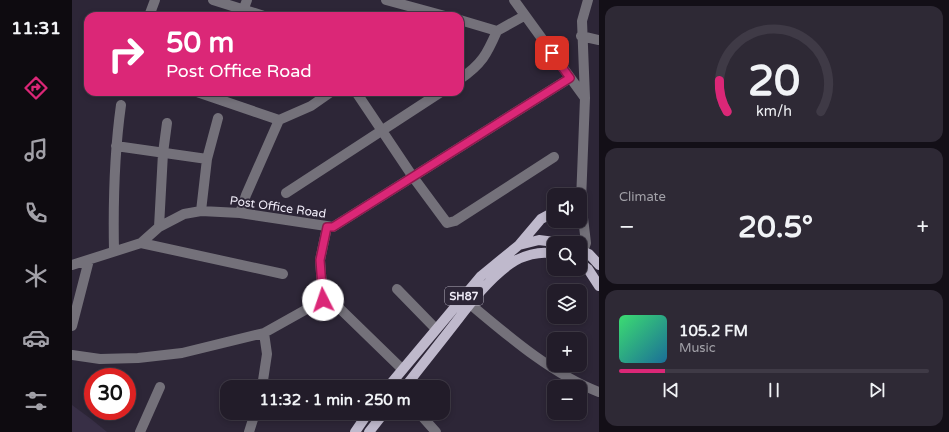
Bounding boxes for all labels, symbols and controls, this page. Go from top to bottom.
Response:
text: 11:31 [11,17,61,39]
text: 50 m [166,26,234,60]
icon: right [100,28,152,80]
pin [535,36,569,70]
icon: arrive [541,42,563,64]
text: 20 [748,57,800,107]
text: Post Office Road [166,60,312,82]
icon: directions [22,74,50,102]
text: km/h [756,103,792,120]
icon: music [22,136,50,164]
map controls [547,188,587,420]
button: sound [547,188,587,228]
text: Climate [619,189,666,205]
street label: Post Office Road [229,193,327,221]
icon: phone [22,199,50,227]
text: 20.5° [738,209,813,246]
text: − [619,214,635,240]
text: + [917,214,929,240]
button: search [547,236,587,276]
icon: climate [22,262,50,290]
position arrow [302,279,344,321]
button: layers [547,284,587,324]
road number: SH87 [445,287,483,305]
text: 105.2 FM [679,322,748,340]
icon: car [22,324,50,352]
button: + [547,332,587,372]
text: Music [679,340,716,356]
speed limit sign: 30 [84,368,136,420]
icon: previous [660,379,682,401]
icon: pause [763,379,785,401]
icon: next [866,379,888,401]
button: − [547,380,587,420]
icon: filters [22,387,50,415]
text: 11:32 · 1 min · 250 m [260,391,410,409]

